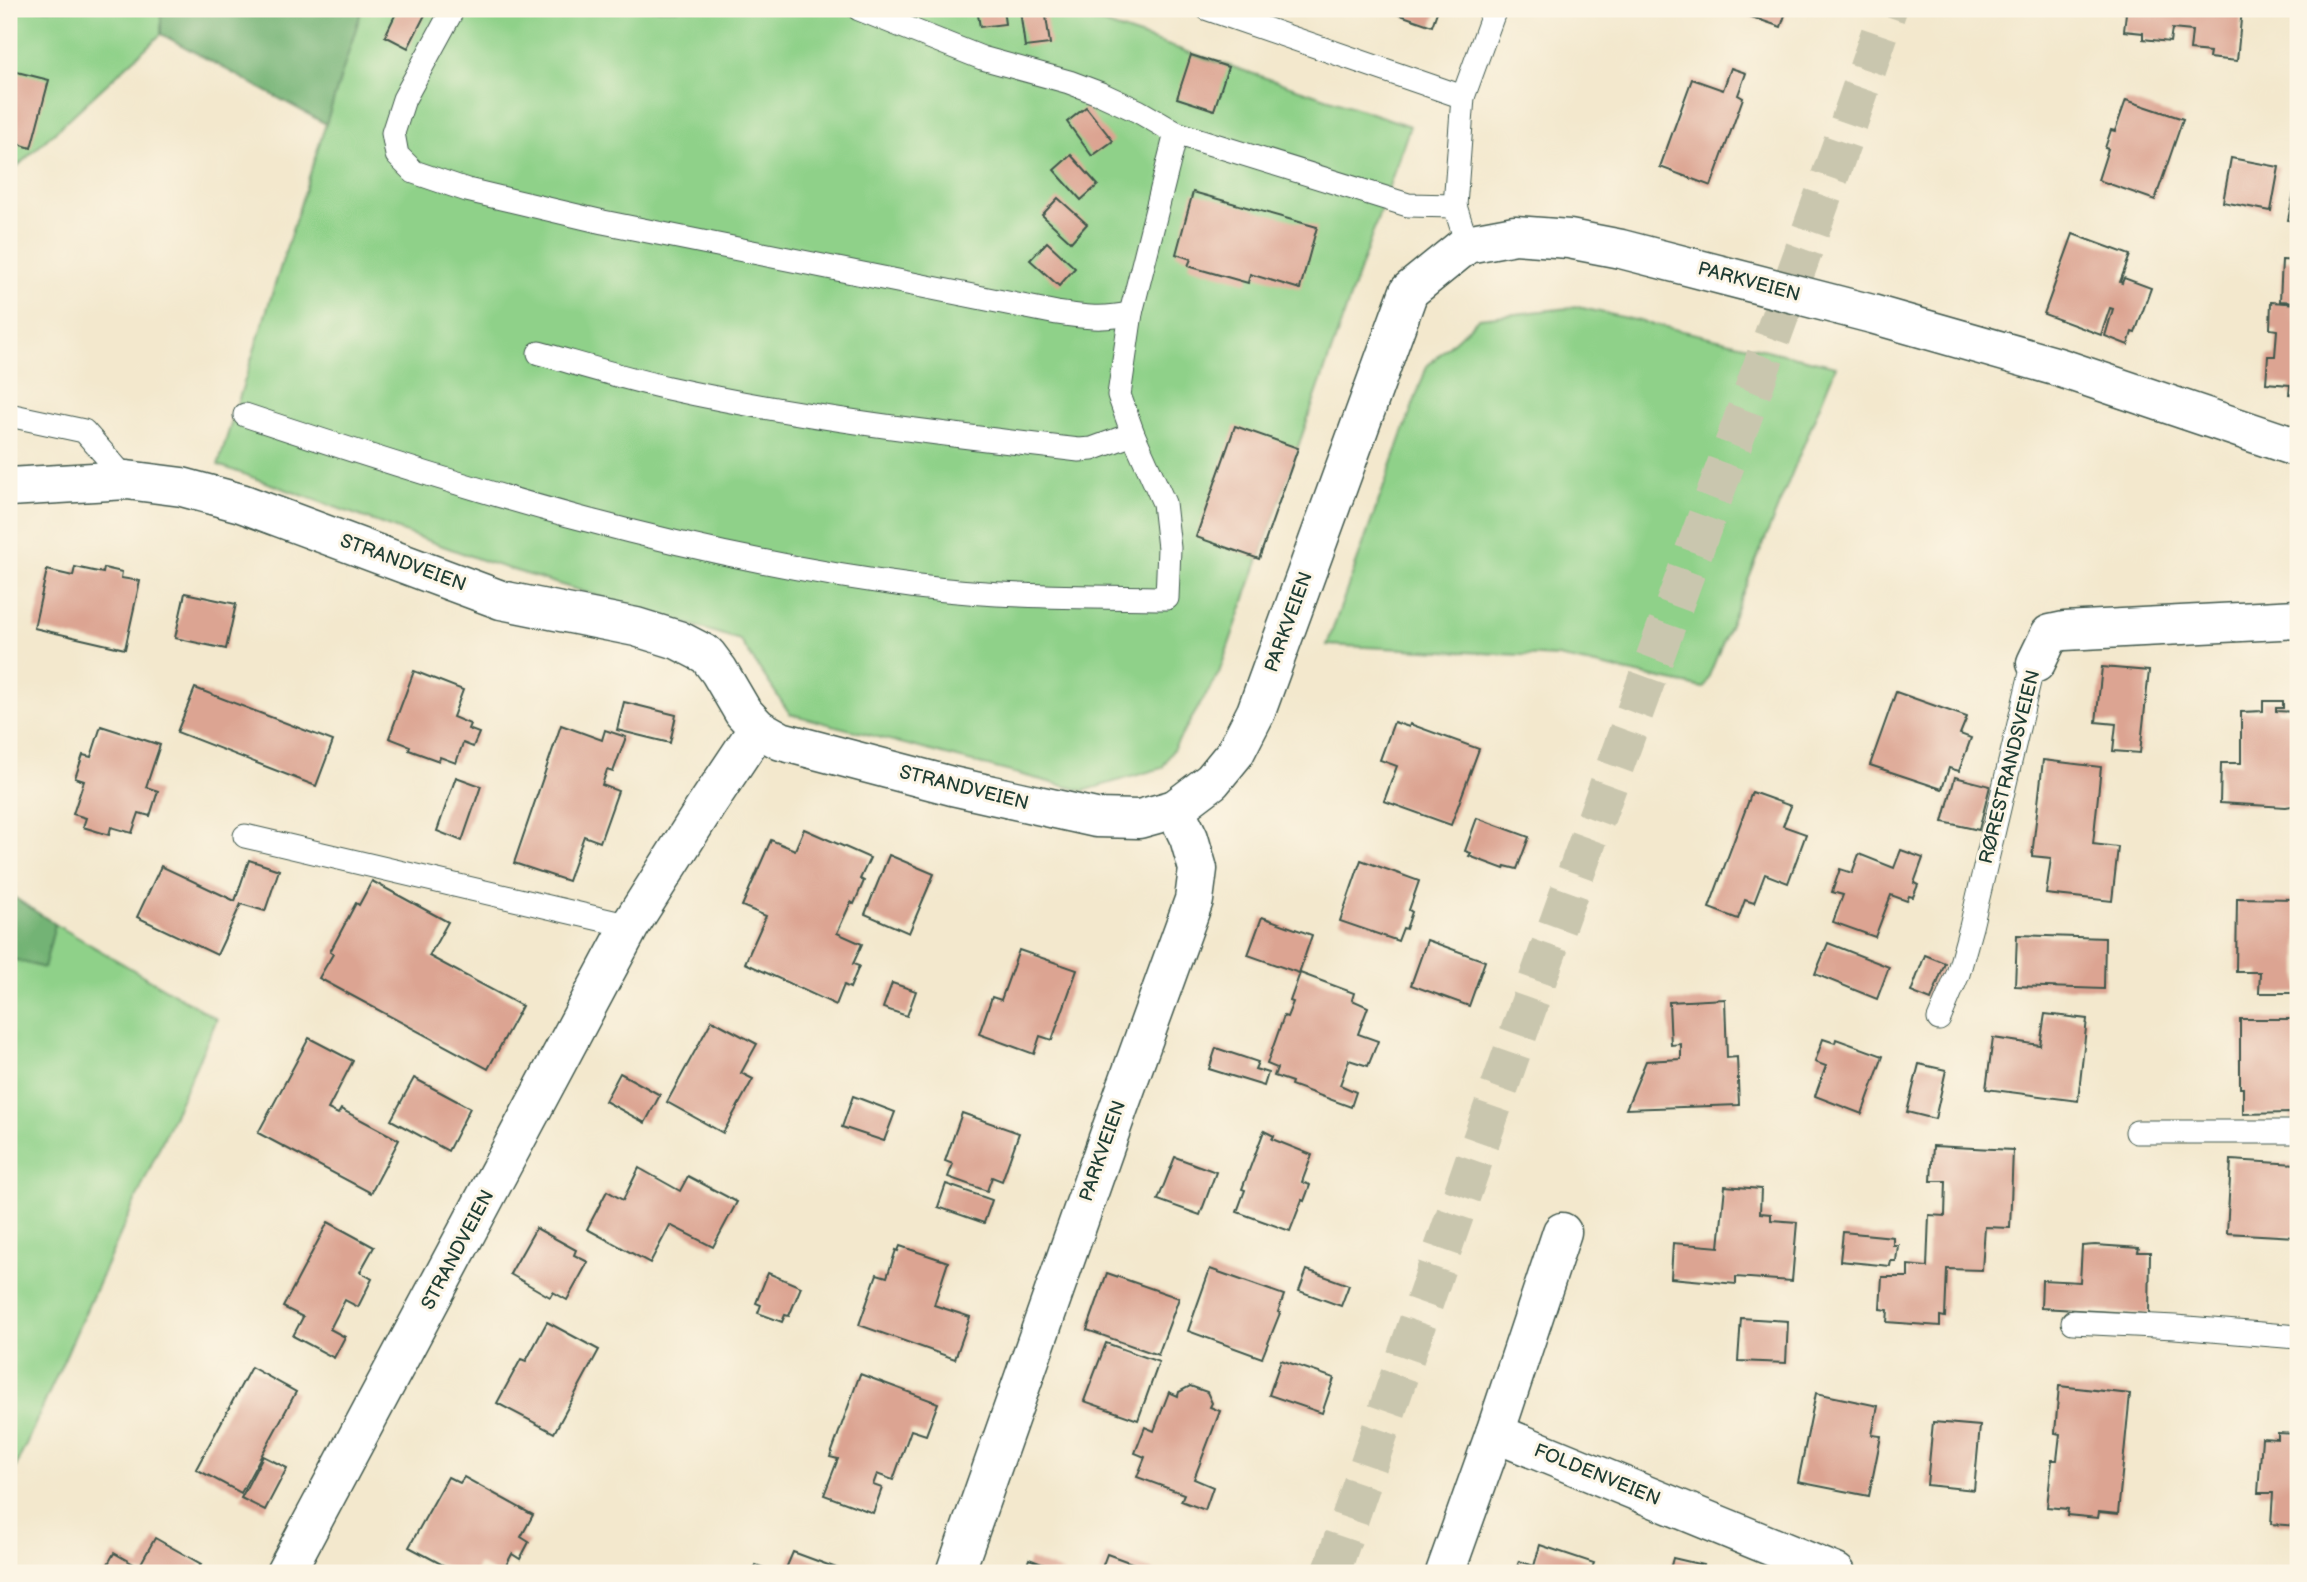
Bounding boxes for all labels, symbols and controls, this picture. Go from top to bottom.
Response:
street label: PARKVEIEN [1695,257,1803,307]
street label: STRANDVEIEN [337,530,469,596]
street label: PARKVEIEN [1260,569,1318,675]
street label: RØRESTRANDSVEIEN [1975,668,2045,866]
street label: STRANDVEIEN [897,761,1031,815]
street label: PARKVEIEN [1075,1098,1131,1204]
street label: STRANDVEIEN [417,1186,499,1314]
street label: FOLDENVEIEN [1530,1439,1664,1511]

